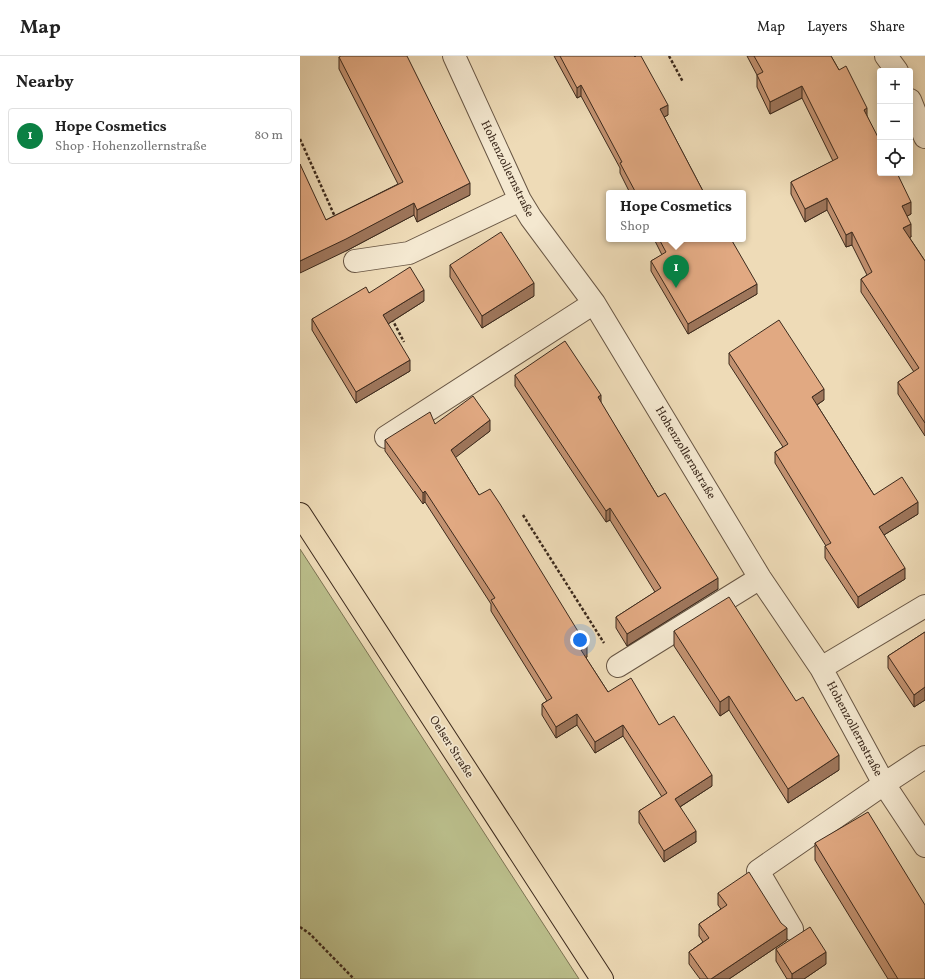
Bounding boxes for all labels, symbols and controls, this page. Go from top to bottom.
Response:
text: Map [20,15,61,41]
text: Map [757,18,785,37]
text: Layers [807,18,847,37]
text: Share [869,18,905,37]
map controls [877,68,913,176]
button: + [877,68,913,104]
text: Nearby [16,71,74,94]
button: − [877,104,913,140]
text: Hope Cosmetics [55,117,167,138]
street label: Hohenzollernstraße [477,118,538,220]
text: 1 [27,127,33,145]
text: 80 m [254,127,283,145]
text: Shop · Hohenzollernstraße [55,138,207,156]
button: locate [877,140,913,176]
popup [606,190,746,242]
text: Hope Cosmetics [620,197,732,218]
text: Shop [620,218,649,236]
pin: 1 [663,255,689,288]
street label: Hohenzollernstraße [651,404,719,503]
your location [570,630,590,650]
street label: Hohenzollernstraße [822,679,886,780]
street label: Oelser Straße [425,713,477,781]

